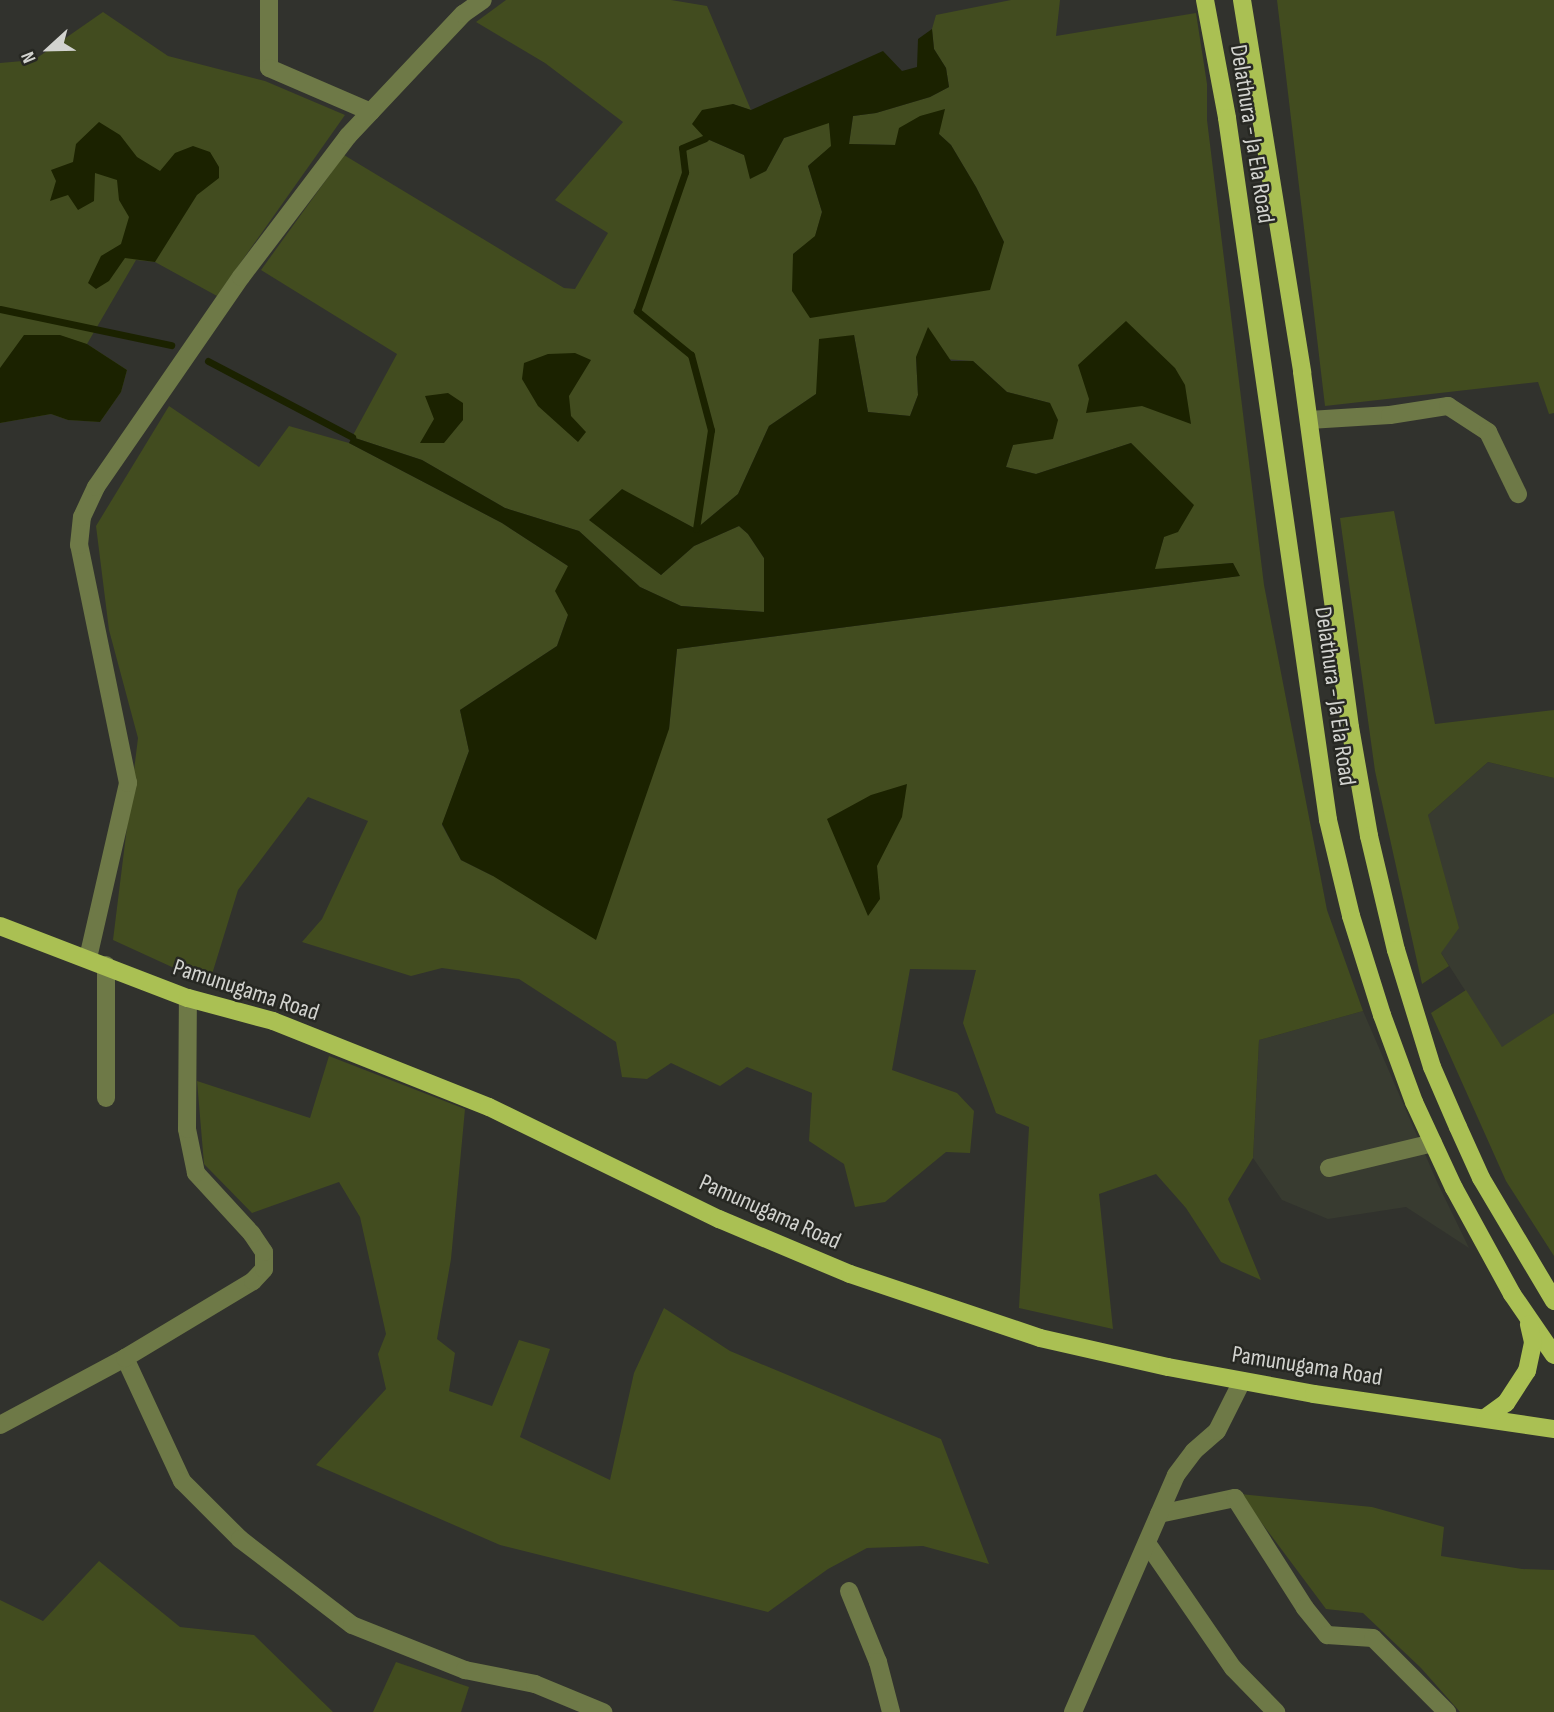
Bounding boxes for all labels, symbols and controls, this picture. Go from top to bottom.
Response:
north arrow [14,14,84,84]
street label: Delathura - Ja Ela Road [1224,43,1280,225]
text: N [17,48,42,66]
street label: Delathura - Ja Ela Road [1308,605,1362,787]
street label: Pamunugama Road [169,953,323,1027]
street label: Pamunugama Road [695,1168,845,1256]
street label: Pamunugama Road [1230,1340,1384,1392]

